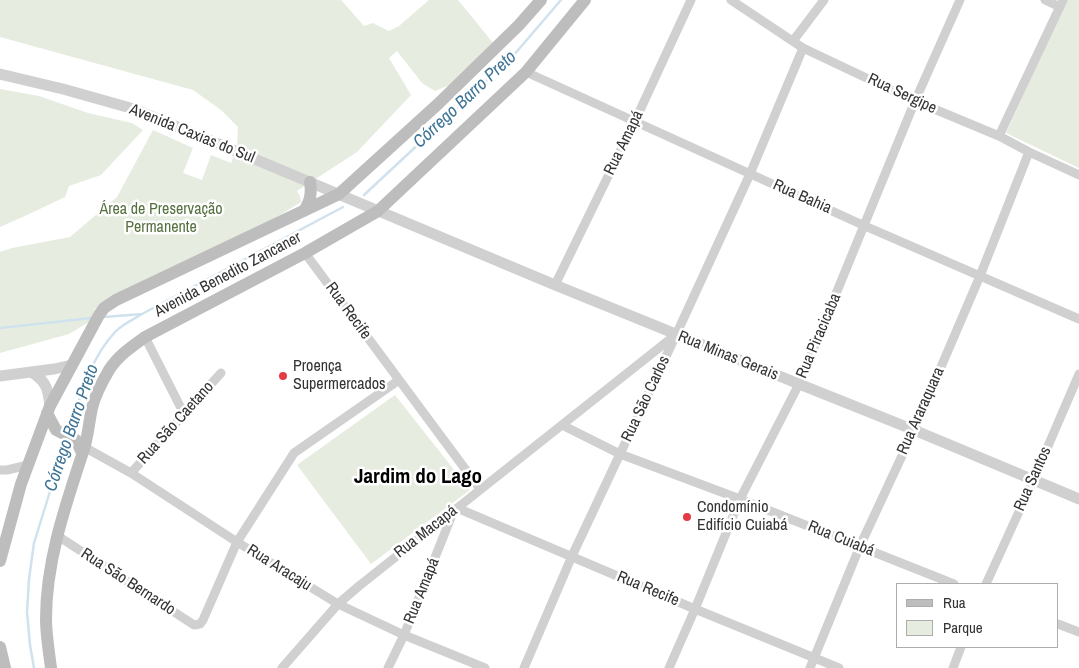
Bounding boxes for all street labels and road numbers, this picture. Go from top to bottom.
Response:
street label: Rua Sergipe [865,70,939,118]
street label: Avenida Caxias do Sul [127,100,257,168]
street label: Rua Amapá [600,108,648,178]
street label: Rua Bahia [770,176,834,218]
street label: Avenida Benedito Zancaner [151,228,305,322]
street label: Rua Recife [321,279,375,343]
street label: Rua Piracicaba [792,291,846,381]
street label: Rua Minas Gerais [675,327,781,385]
street label: Rua São Carlos [618,353,674,445]
street label: Rua Araraquara [893,364,949,458]
street label: Rua São Caetano [134,378,218,468]
street label: Rua Santos [1010,444,1056,514]
street label: Rua Macapá [391,502,461,562]
street label: Rua Cuiabá [805,517,877,561]
street label: Rua Aracaju [243,541,315,595]
street label: Rua São Bernardo [77,544,179,620]
street label: Rua Amapá [400,555,444,627]
street label: Rua Recife [614,567,682,611]

